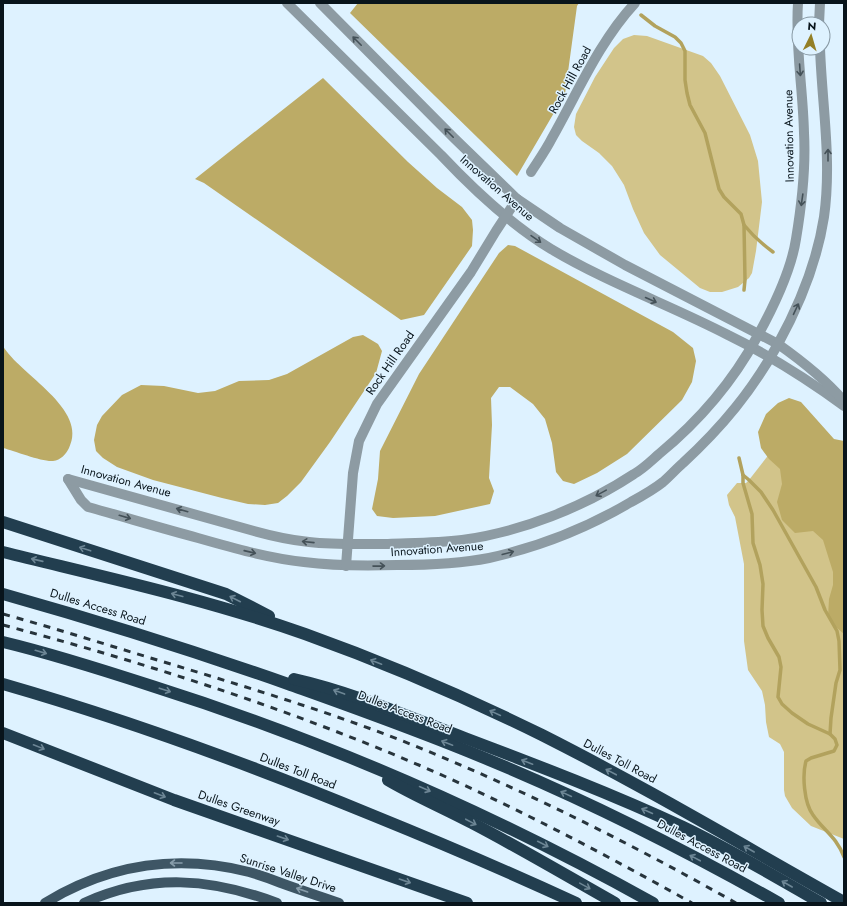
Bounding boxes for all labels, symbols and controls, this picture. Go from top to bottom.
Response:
north arrow [791,16,831,56]
text: N [807,18,817,34]
one-way arrow [352,36,362,46]
street label: Rock Hill Road [544,43,596,117]
one-way arrow [797,63,804,76]
street label: Innovation Avenue [779,89,799,183]
one-way arrow [444,128,454,138]
one-way arrow [824,149,832,162]
street label: Innovation Avenue [456,151,538,225]
one-way arrow [798,193,806,206]
one-way arrow [531,235,542,243]
one-way arrow [645,297,657,304]
one-way arrow [793,303,800,315]
street label: Rock Hill Road [361,327,419,399]
street label: Innovation Avenue [79,460,173,502]
one-way arrow [595,490,607,497]
one-way arrow [176,506,189,513]
one-way arrow [118,514,131,521]
street label: Innovation Avenue [390,537,484,561]
one-way arrow [302,538,315,545]
one-way arrow [80,544,92,552]
one-way arrow [243,549,256,557]
one-way arrow [501,549,514,556]
one-way arrow [31,556,44,564]
one-way arrow [372,562,385,570]
street label: Dulles Access Road [48,584,148,630]
one-way arrow [170,591,183,598]
one-way arrow [229,595,241,602]
one-way arrow [34,649,47,656]
one-way arrow [370,657,382,665]
street label: Dulles Access Road [355,686,455,738]
one-way arrow [158,687,171,694]
one-way arrow [333,688,346,695]
one-way arrow [489,709,501,716]
street label: Dulles Toll Road [580,734,660,788]
one-way arrow [441,739,453,746]
one-way arrow [33,744,45,752]
street label: Dulles Toll Road [257,748,339,794]
one-way arrow [521,757,533,765]
one-way arrow [605,767,617,775]
street label: Dulles Greenway [196,786,283,831]
one-way arrow [419,786,431,793]
one-way arrow [561,790,573,797]
one-way arrow [154,791,166,799]
one-way arrow [642,807,654,814]
street label: Dulles Access Road [654,815,750,877]
one-way arrow [465,819,477,827]
one-way arrow [276,834,288,842]
one-way arrow [537,841,549,849]
one-way arrow [743,844,755,852]
street label: Sunrise Valley Drive [237,849,339,897]
one-way arrow [690,853,702,861]
one-way arrow [170,859,183,867]
one-way arrow [399,878,412,885]
one-way arrow [781,879,793,887]
one-way arrow [579,883,591,891]
one-way arrow [296,886,308,894]

